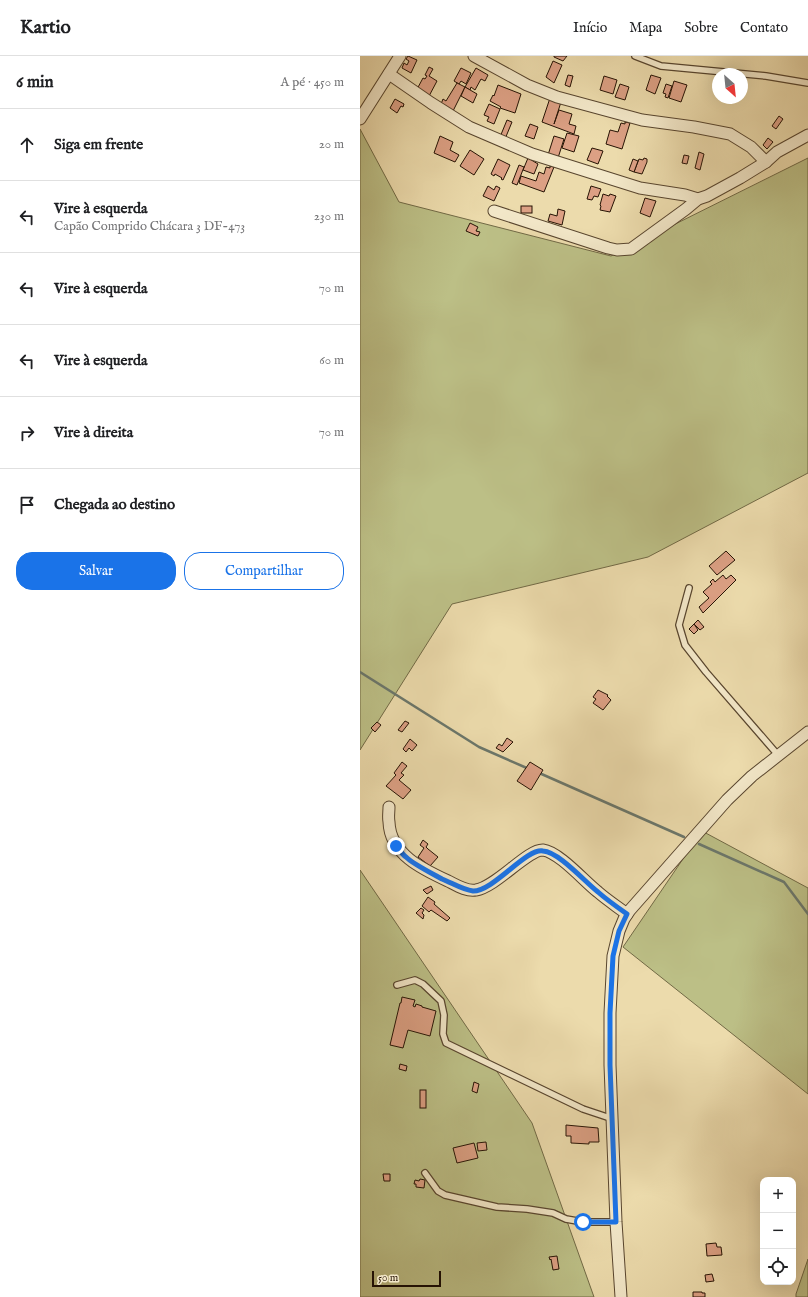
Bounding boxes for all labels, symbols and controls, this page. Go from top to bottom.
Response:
text: Kartio [20,16,71,40]
text: Início [573,19,607,37]
text: Mapa [629,19,662,37]
text: Sobre [684,19,718,37]
text: Contato [740,19,788,37]
north arrow [712,68,748,104]
text: 6 min [16,72,54,93]
text: A pé · 450 m [281,74,344,91]
icon: ahead [16,134,38,156]
text: Siga em frente [54,135,143,154]
text: 20 m [319,136,344,153]
text: Vire à esquerda [54,199,147,218]
icon: left [16,206,38,228]
text: 230 m [314,208,344,225]
text: Capão Comprido Chácara 3 DF-473 [54,218,245,235]
icon: left [16,278,38,300]
text: Vire à esquerda [54,279,147,298]
text: 70 m [319,280,344,297]
icon: left [16,350,38,372]
text: Vire à esquerda [54,351,147,370]
text: 60 m [319,352,344,369]
icon: right [16,422,38,444]
text: Vire à direita [54,423,133,442]
text: 70 m [319,424,344,441]
icon: arrive [16,494,38,516]
text: Chegada ao destino [54,495,175,514]
button: Salvar [16,552,176,590]
button: Compartilhar [184,552,344,590]
route end [387,837,405,855]
map controls [760,1177,796,1285]
button: + [760,1177,796,1213]
route start [574,1213,592,1231]
button: − [760,1213,796,1249]
button: locate [760,1249,796,1285]
scale bar [372,1269,441,1288]
text: 50 m [378,1271,398,1285]

